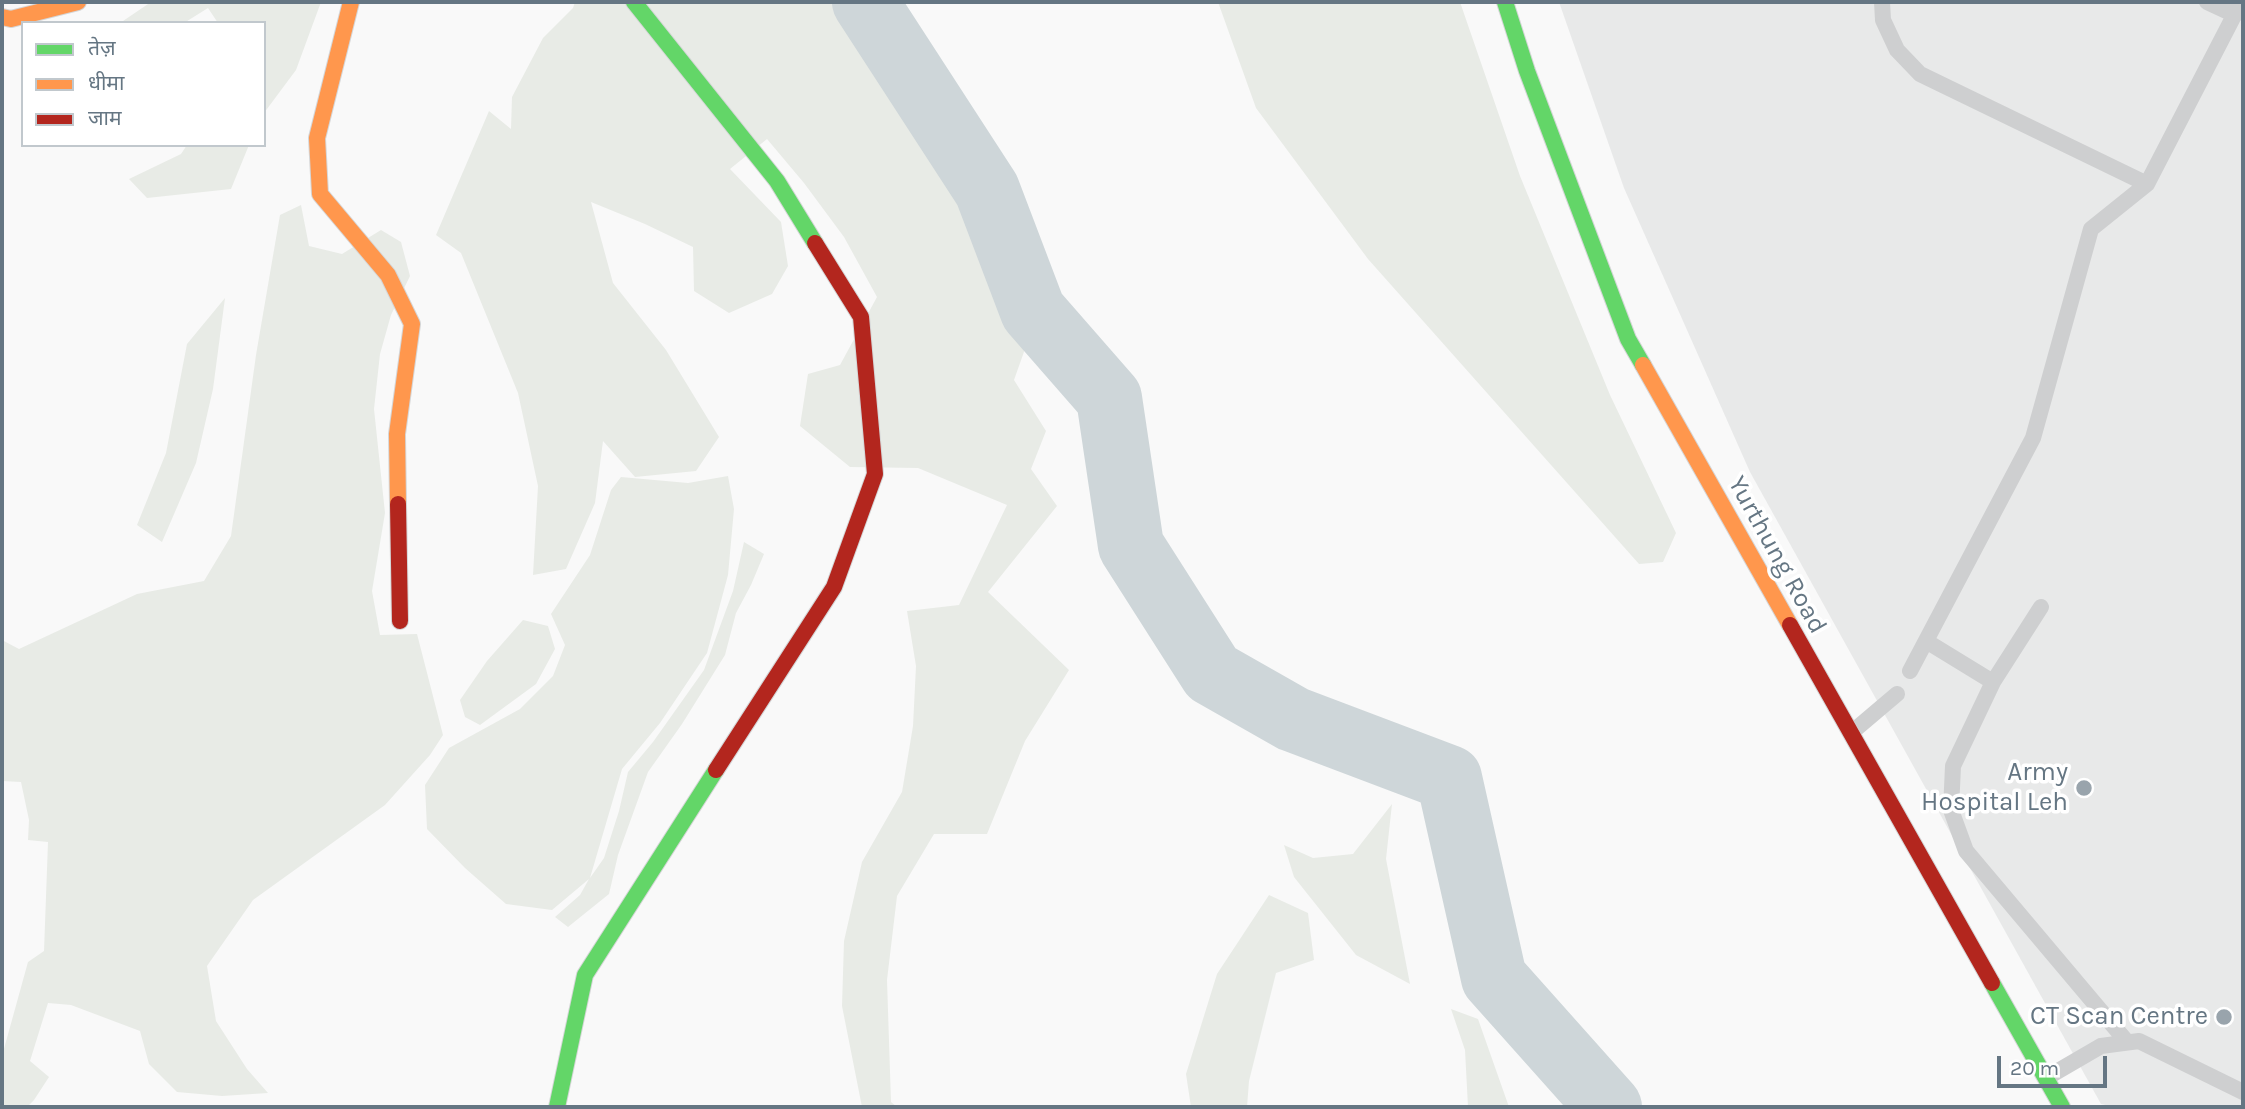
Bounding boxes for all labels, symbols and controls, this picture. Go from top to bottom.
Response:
legend [21,21,266,147]
text: तेज़ [88,36,116,60]
text: धीमा [88,71,124,95]
text: जाम [88,106,122,130]
street label: Yurthung Road [1721,471,1833,639]
place label: Army Hospital Leh [1921,757,2068,818]
marker: Army Hospital Leh [2074,778,2094,798]
place label: CT Scan Centre [2030,1001,2208,1033]
marker: CT Scan Centre [2214,1007,2234,1027]
scale bar [2000,1042,2110,1086]
text: 20 m [2010,1056,2059,1080]

